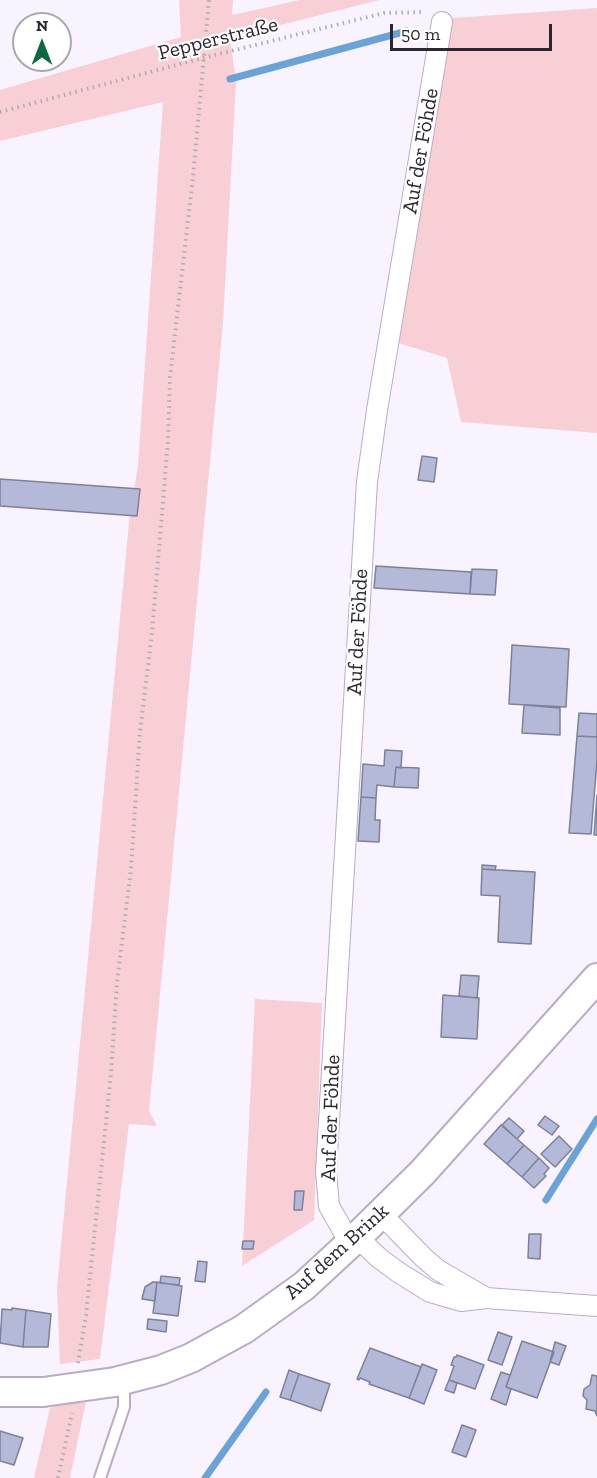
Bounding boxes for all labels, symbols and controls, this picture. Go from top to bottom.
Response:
north arrow [12,12,72,72]
street label: Pepperstraße [155,12,281,66]
scale bar [393,12,555,50]
text: N [36,16,48,35]
text: 50 m [401,23,440,45]
street label: Auf der Föhde [398,86,444,216]
street label: Auf der Föhde [342,568,374,696]
street label: Auf der Föhde [316,1054,346,1182]
street label: Auf dem Brink [280,1199,394,1305]

